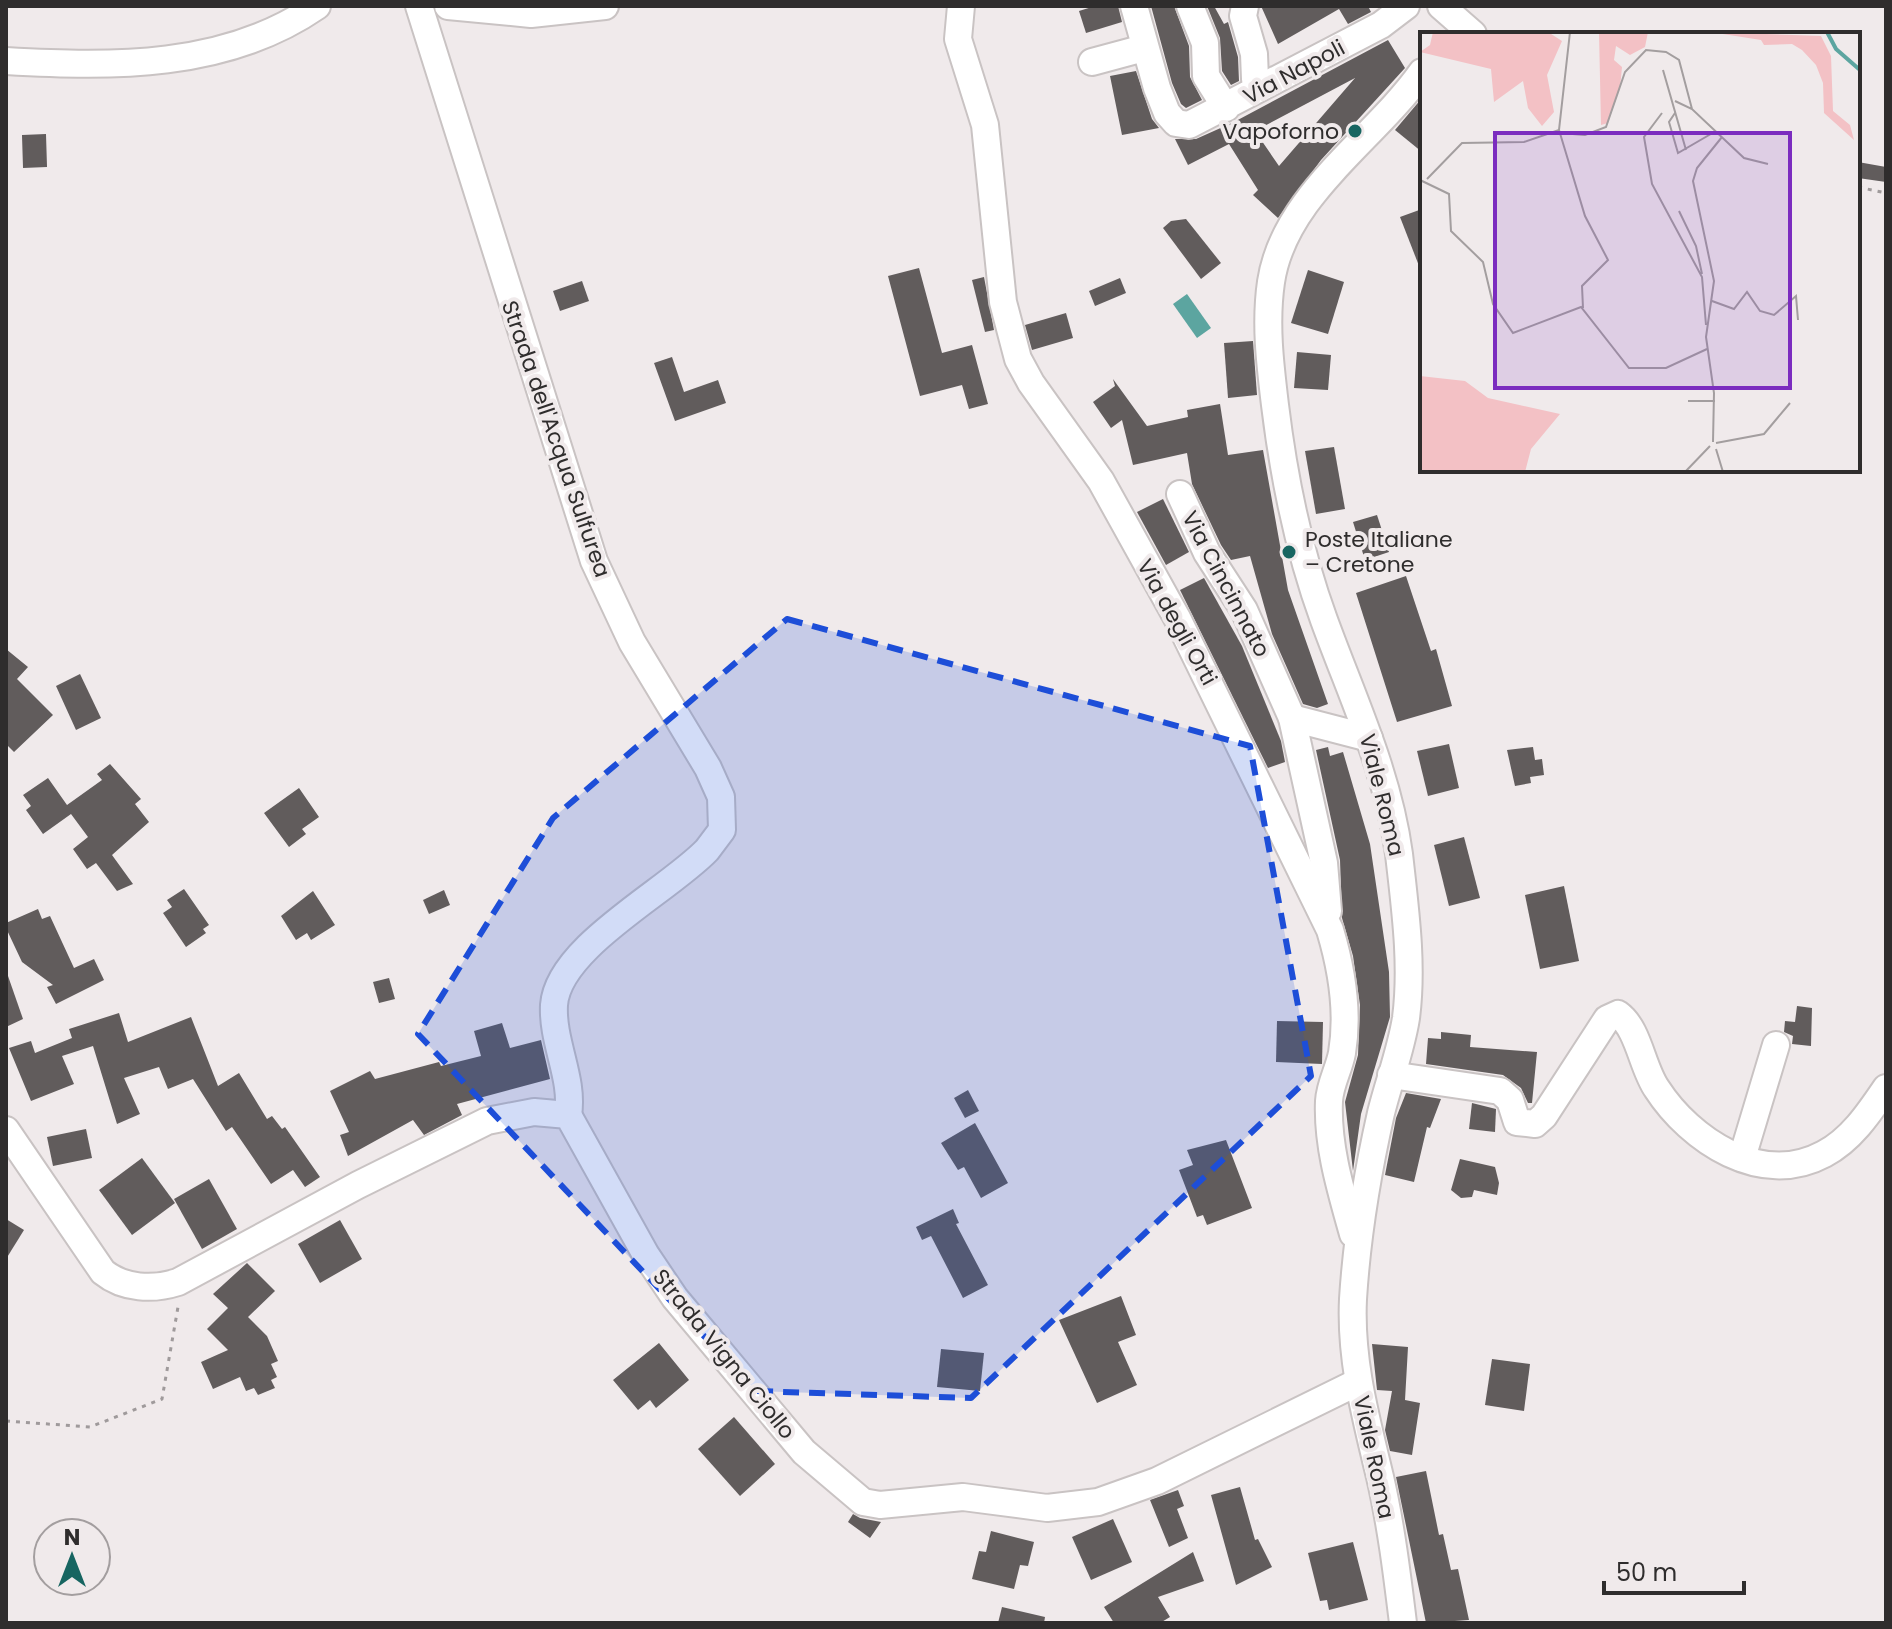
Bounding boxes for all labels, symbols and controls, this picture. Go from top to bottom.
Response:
street label: Via Napoli [1238,32,1350,112]
inset map [1420,32,1860,472]
place label: Vapoforno [1223,116,1339,147]
marker: Vapoforno [1346,122,1364,140]
street label: Strada dell'Acqua Sulfurea [494,296,618,582]
street label: Via Cincinnato [1174,505,1278,663]
place label: Poste Italiane – Cretone [1305,524,1453,580]
marker: Poste Italiane – Cretone [1280,543,1298,561]
street label: Via degli Orti [1129,553,1225,691]
street label: Viale Roma [1352,731,1412,859]
street label: Strada Vigna Ciollo [646,1262,802,1446]
street label: Viale Roma [1346,1393,1402,1521]
north arrow [32,1517,112,1597]
text: N [64,1522,80,1553]
scale bar [1604,1545,1744,1595]
text: 50 m [1616,1556,1677,1589]

